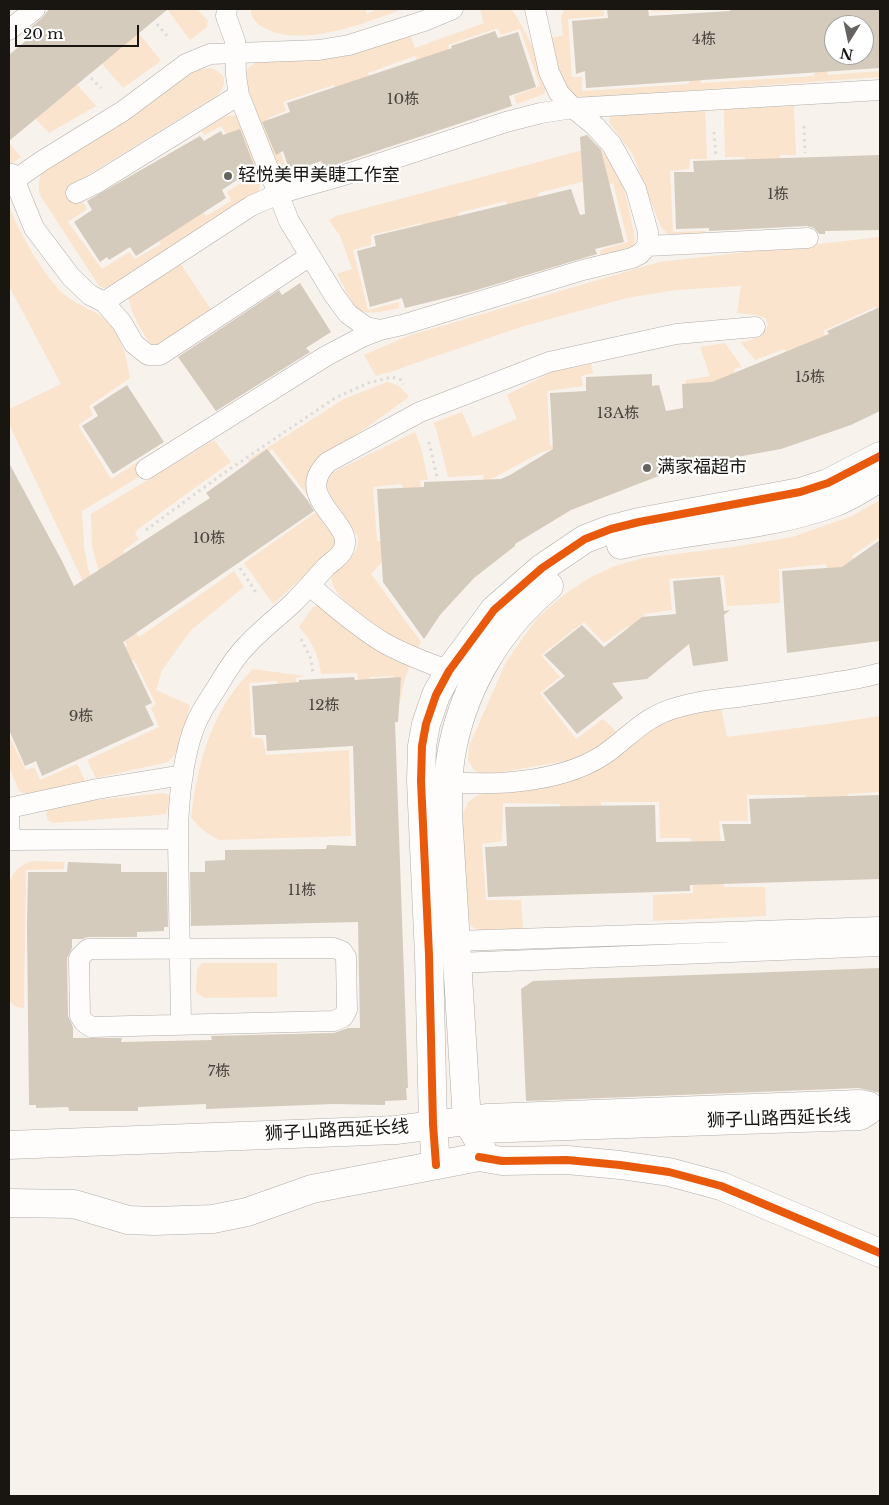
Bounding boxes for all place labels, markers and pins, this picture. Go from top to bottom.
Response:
place label: 轻悦美甲美睫工作室 [238,165,400,187]
marker: 轻悦美甲美睫工作室 [222,170,234,182]
place label: 满家福超市 [657,457,747,479]
marker: 满家福超市 [641,462,653,474]

